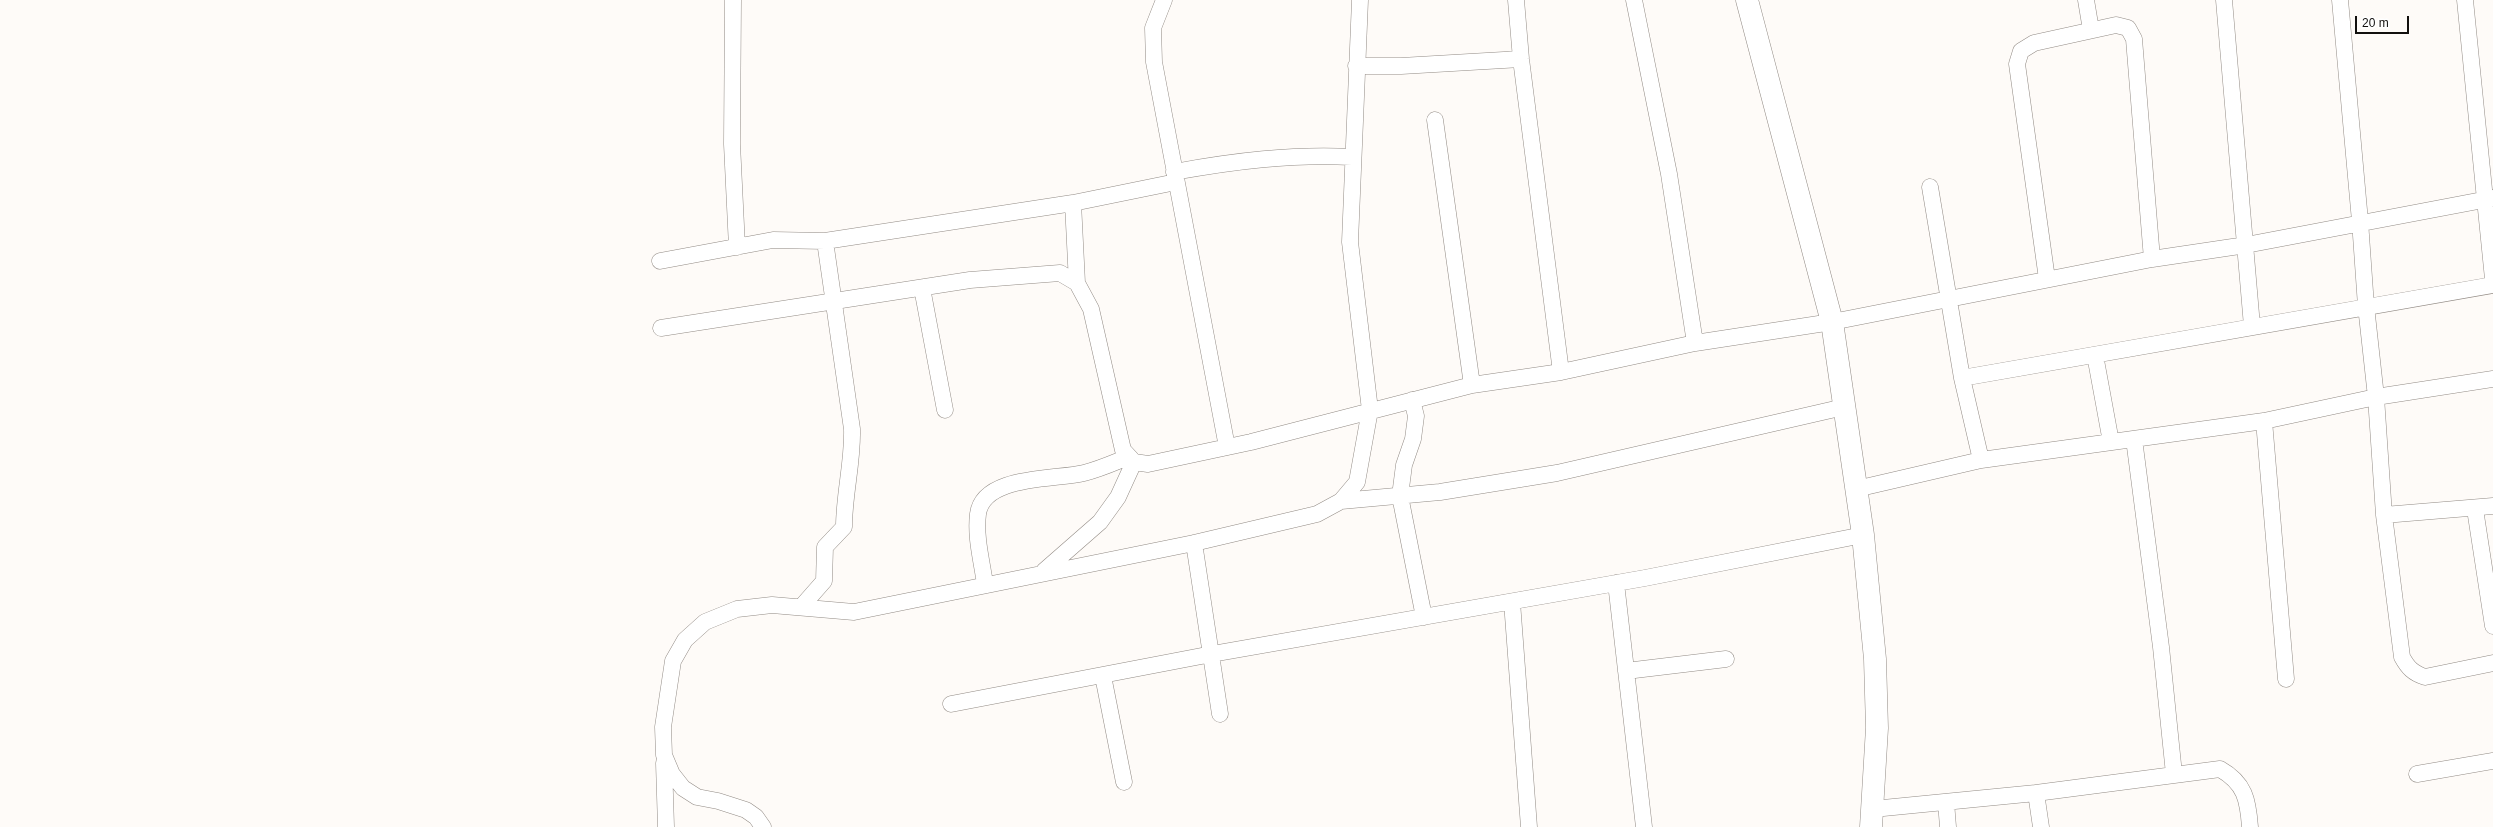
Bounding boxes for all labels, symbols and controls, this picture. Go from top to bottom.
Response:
scale bar [2357,8,2411,34]
text: 20 m [2362,16,2389,30]

